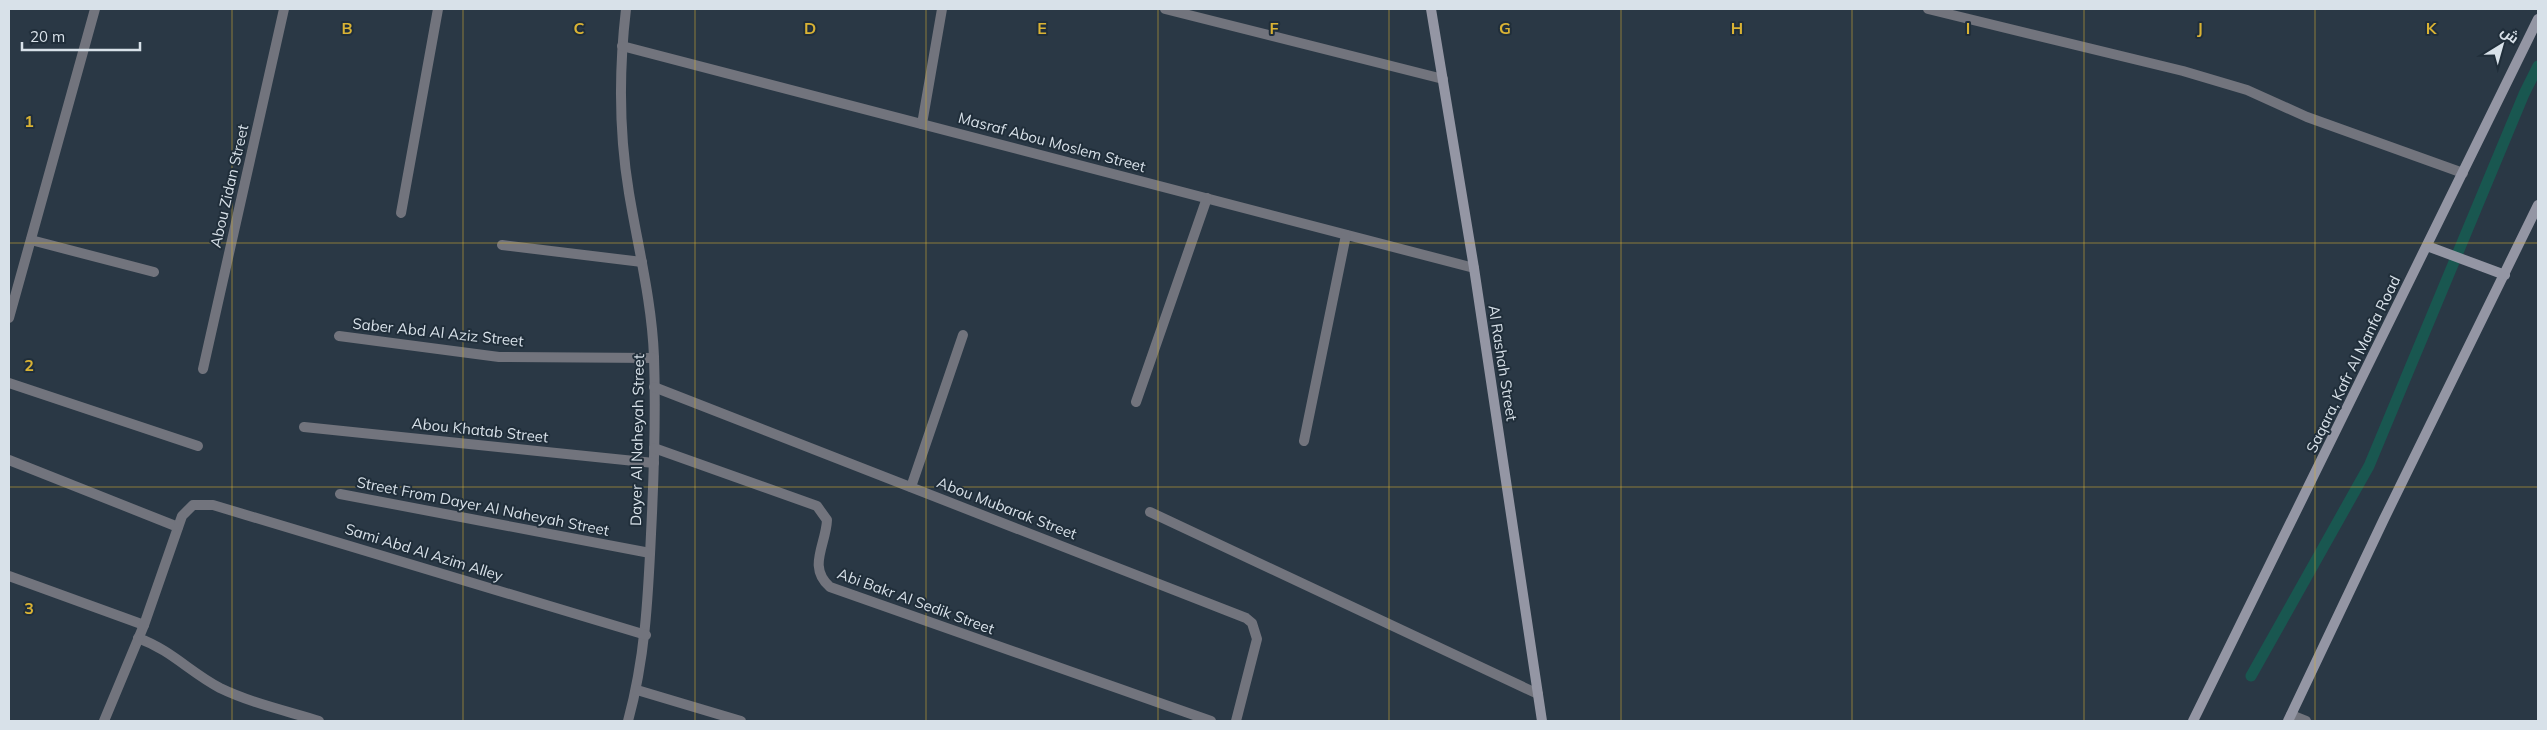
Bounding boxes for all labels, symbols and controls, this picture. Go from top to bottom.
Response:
text: B [341,18,353,38]
text: C [574,18,585,38]
text: D [804,18,816,38]
text: E [1037,18,1047,38]
text: F [1269,18,1279,38]
text: G [1499,18,1511,38]
text: H [1731,18,1743,38]
text: I [1966,18,1970,38]
text: J [2197,18,2203,38]
text: K [2426,18,2438,38]
scale bar [22,20,140,52]
north arrow [2477,20,2527,70]
text: ش [2497,22,2522,47]
text: 20 m [30,27,65,46]
street label: Masraf Abou Moslem Street [956,108,1148,176]
text: 1 [24,111,34,131]
street label: Abou Zidan Street [206,123,252,249]
street label: Saqara, Kafr Al Manfa Road [2302,272,2404,456]
street label: Al Rashah Street [1484,304,1522,422]
street label: Saber Abd Al Aziz Street [352,314,524,350]
street label: Dayer Al Naheyah Street [626,354,648,526]
text: 2 [24,355,34,375]
street label: Abou Khatab Street [411,413,549,447]
street label: Street From Dayer Al Naheyah Street [355,472,611,540]
street label: Abou Mubarak Street [934,473,1080,543]
street label: Sami Abd Al Azim Alley [343,519,505,585]
street label: Abi Bakr Al Sedik Street [835,564,997,638]
text: 3 [24,598,34,618]

